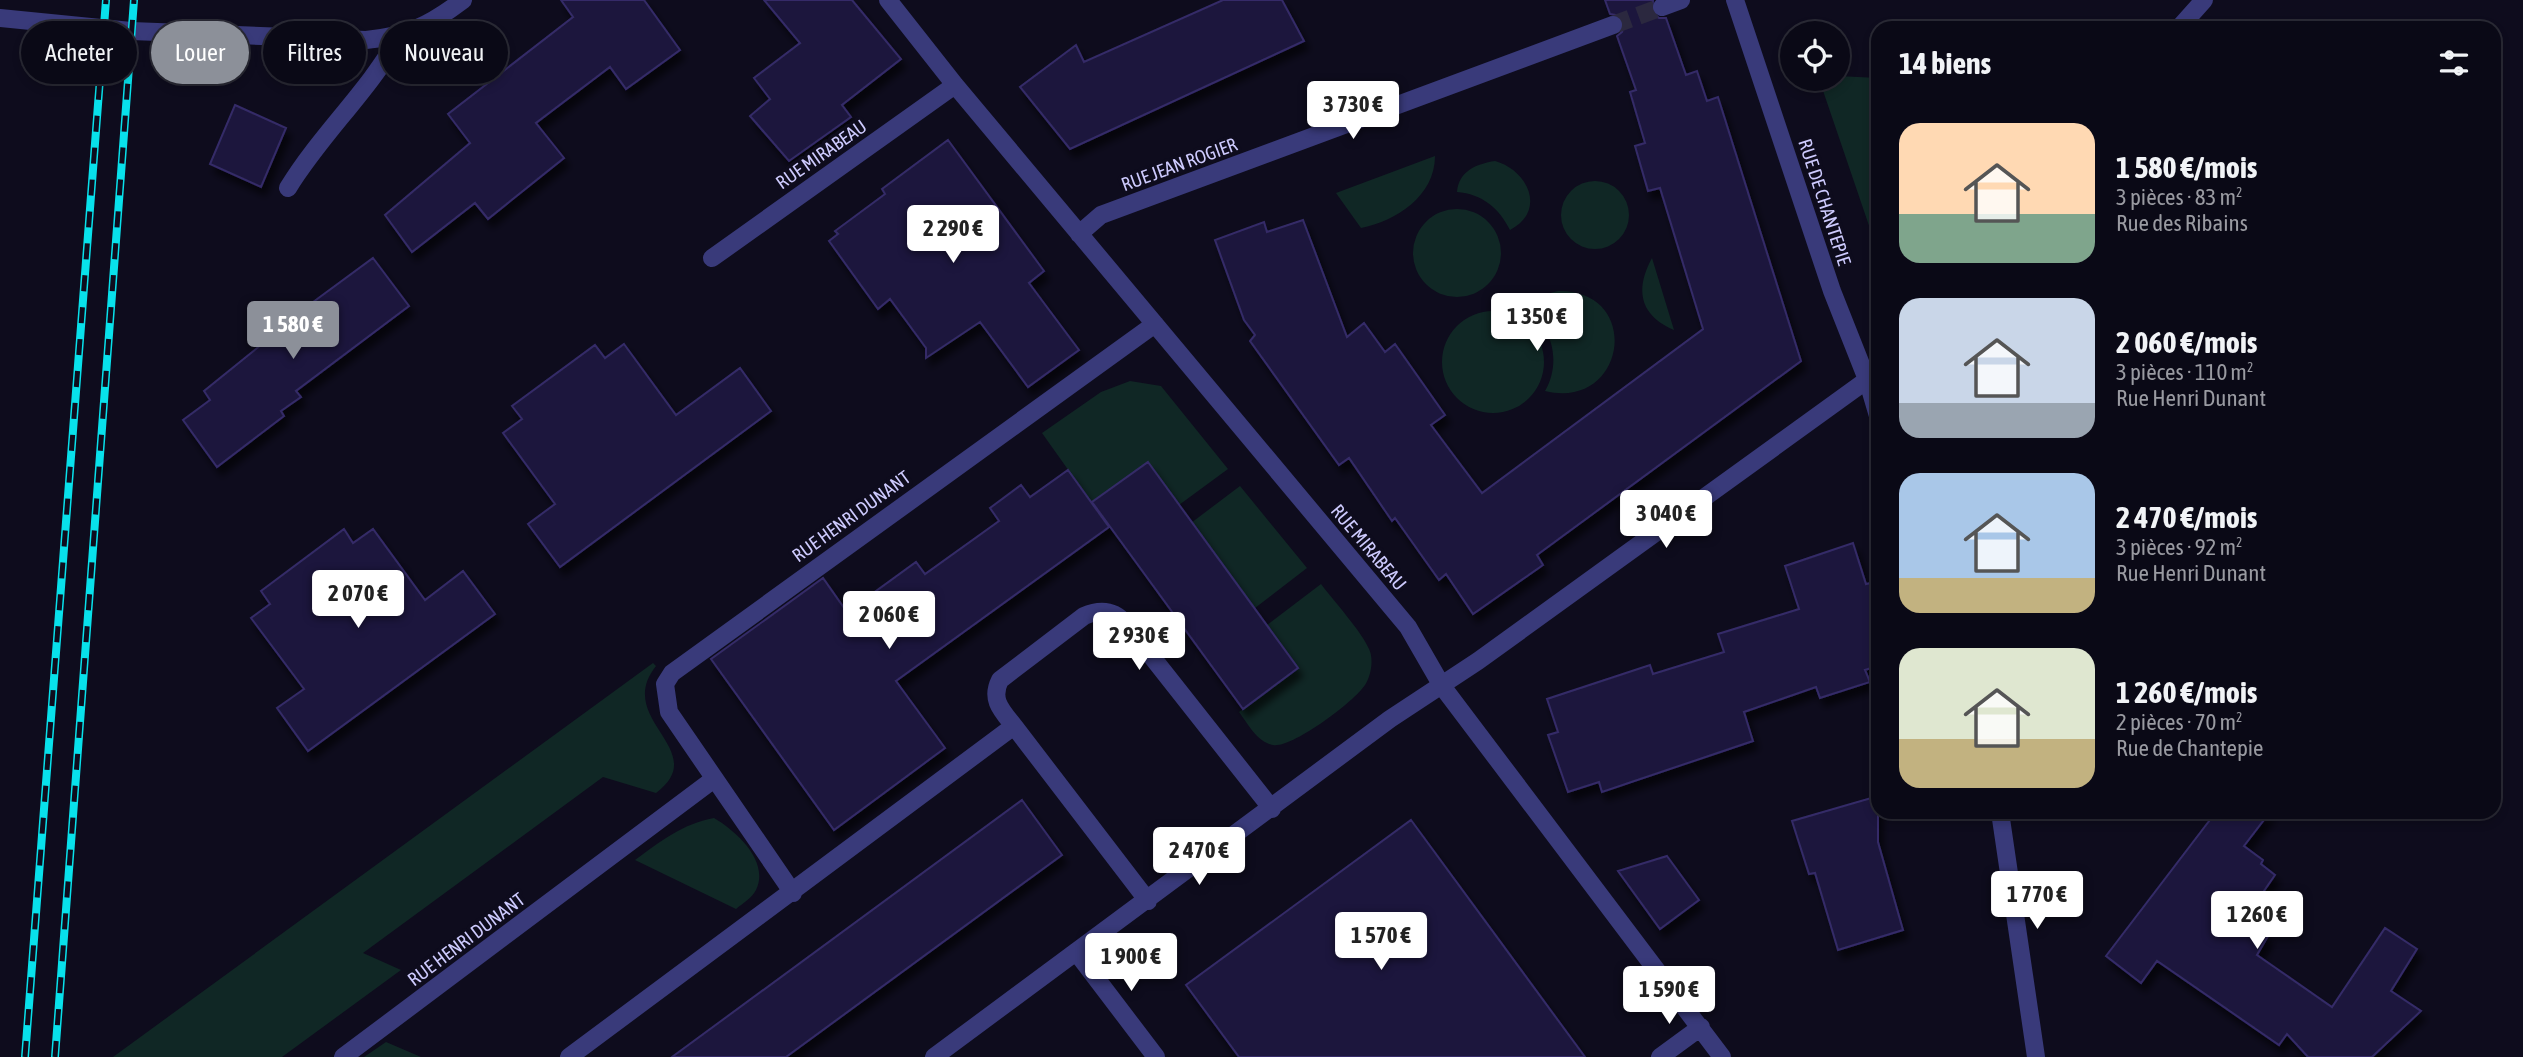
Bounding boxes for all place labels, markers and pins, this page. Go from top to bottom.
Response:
pin: 3 730 € [1288,82,1418,141]
pin: 2 290 € [888,205,1018,265]
pin: 1 350 € [1472,294,1602,353]
pin: 1 580 € [228,302,358,361]
pin: 3 040 € [1601,490,1731,550]
pin: 2 070 € [293,570,423,630]
pin: 2 060 € [824,592,954,651]
pin: 2 930 € [1074,612,1204,672]
pin: 2 470 € [1134,828,1264,887]
pin: 1 770 € [1972,872,2102,931]
pin: 1 260 € [2192,892,2322,951]
pin: 1 570 € [1316,912,1446,972]
pin: 1 900 € [1066,934,1196,993]
pin: 1 590 € [1604,967,1734,1026]

